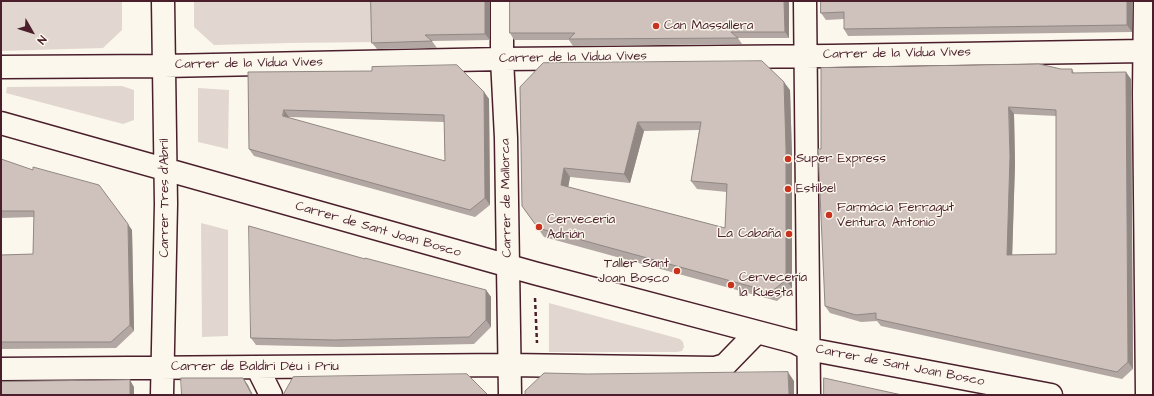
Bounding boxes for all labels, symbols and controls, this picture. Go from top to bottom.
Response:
north arrow [12,12,52,52]
place label: Can Massallera [664,18,753,34]
marker: Can Massallera [651,21,661,31]
text: N [34,32,50,47]
street label: Carrer de la Vídua Vives [823,45,971,63]
street label: Carrer de la Vídua Vives [499,49,647,67]
street label: Carrer de la Vídua Vives [175,55,323,73]
street label: Carrer Tres d'Abril [157,138,173,258]
street label: Carrer de Mallorca [498,138,516,258]
place label: Super Express [796,151,886,167]
marker: Super Express [783,154,793,164]
place label: Estilbel [796,181,836,197]
marker: Estilbel [783,184,793,194]
street label: Carrer de Sant Joan Bosco [293,199,463,261]
place label: Farmàcia Ferragut Ventura, Antonio [837,200,954,231]
marker: Farmàcia Ferragut Ventura, Antonio [824,210,834,220]
place label: Cervecería Adrián [547,212,615,243]
marker: Cervecería Adrián [534,222,544,232]
place label: La Cabaña [717,226,781,242]
marker: La Cabaña [784,229,794,239]
place label: Taller Sant Joan Bosco [598,256,669,287]
marker: Taller Sant Joan Bosco [672,266,682,276]
place label: Cervecería la Kuesta [739,270,807,301]
marker: Cervecería la Kuesta [726,280,736,290]
street label: Carrer de Sant Joan Bosco [814,342,986,390]
street label: Carrer de Baldiri Déu i Priu [171,359,339,375]

